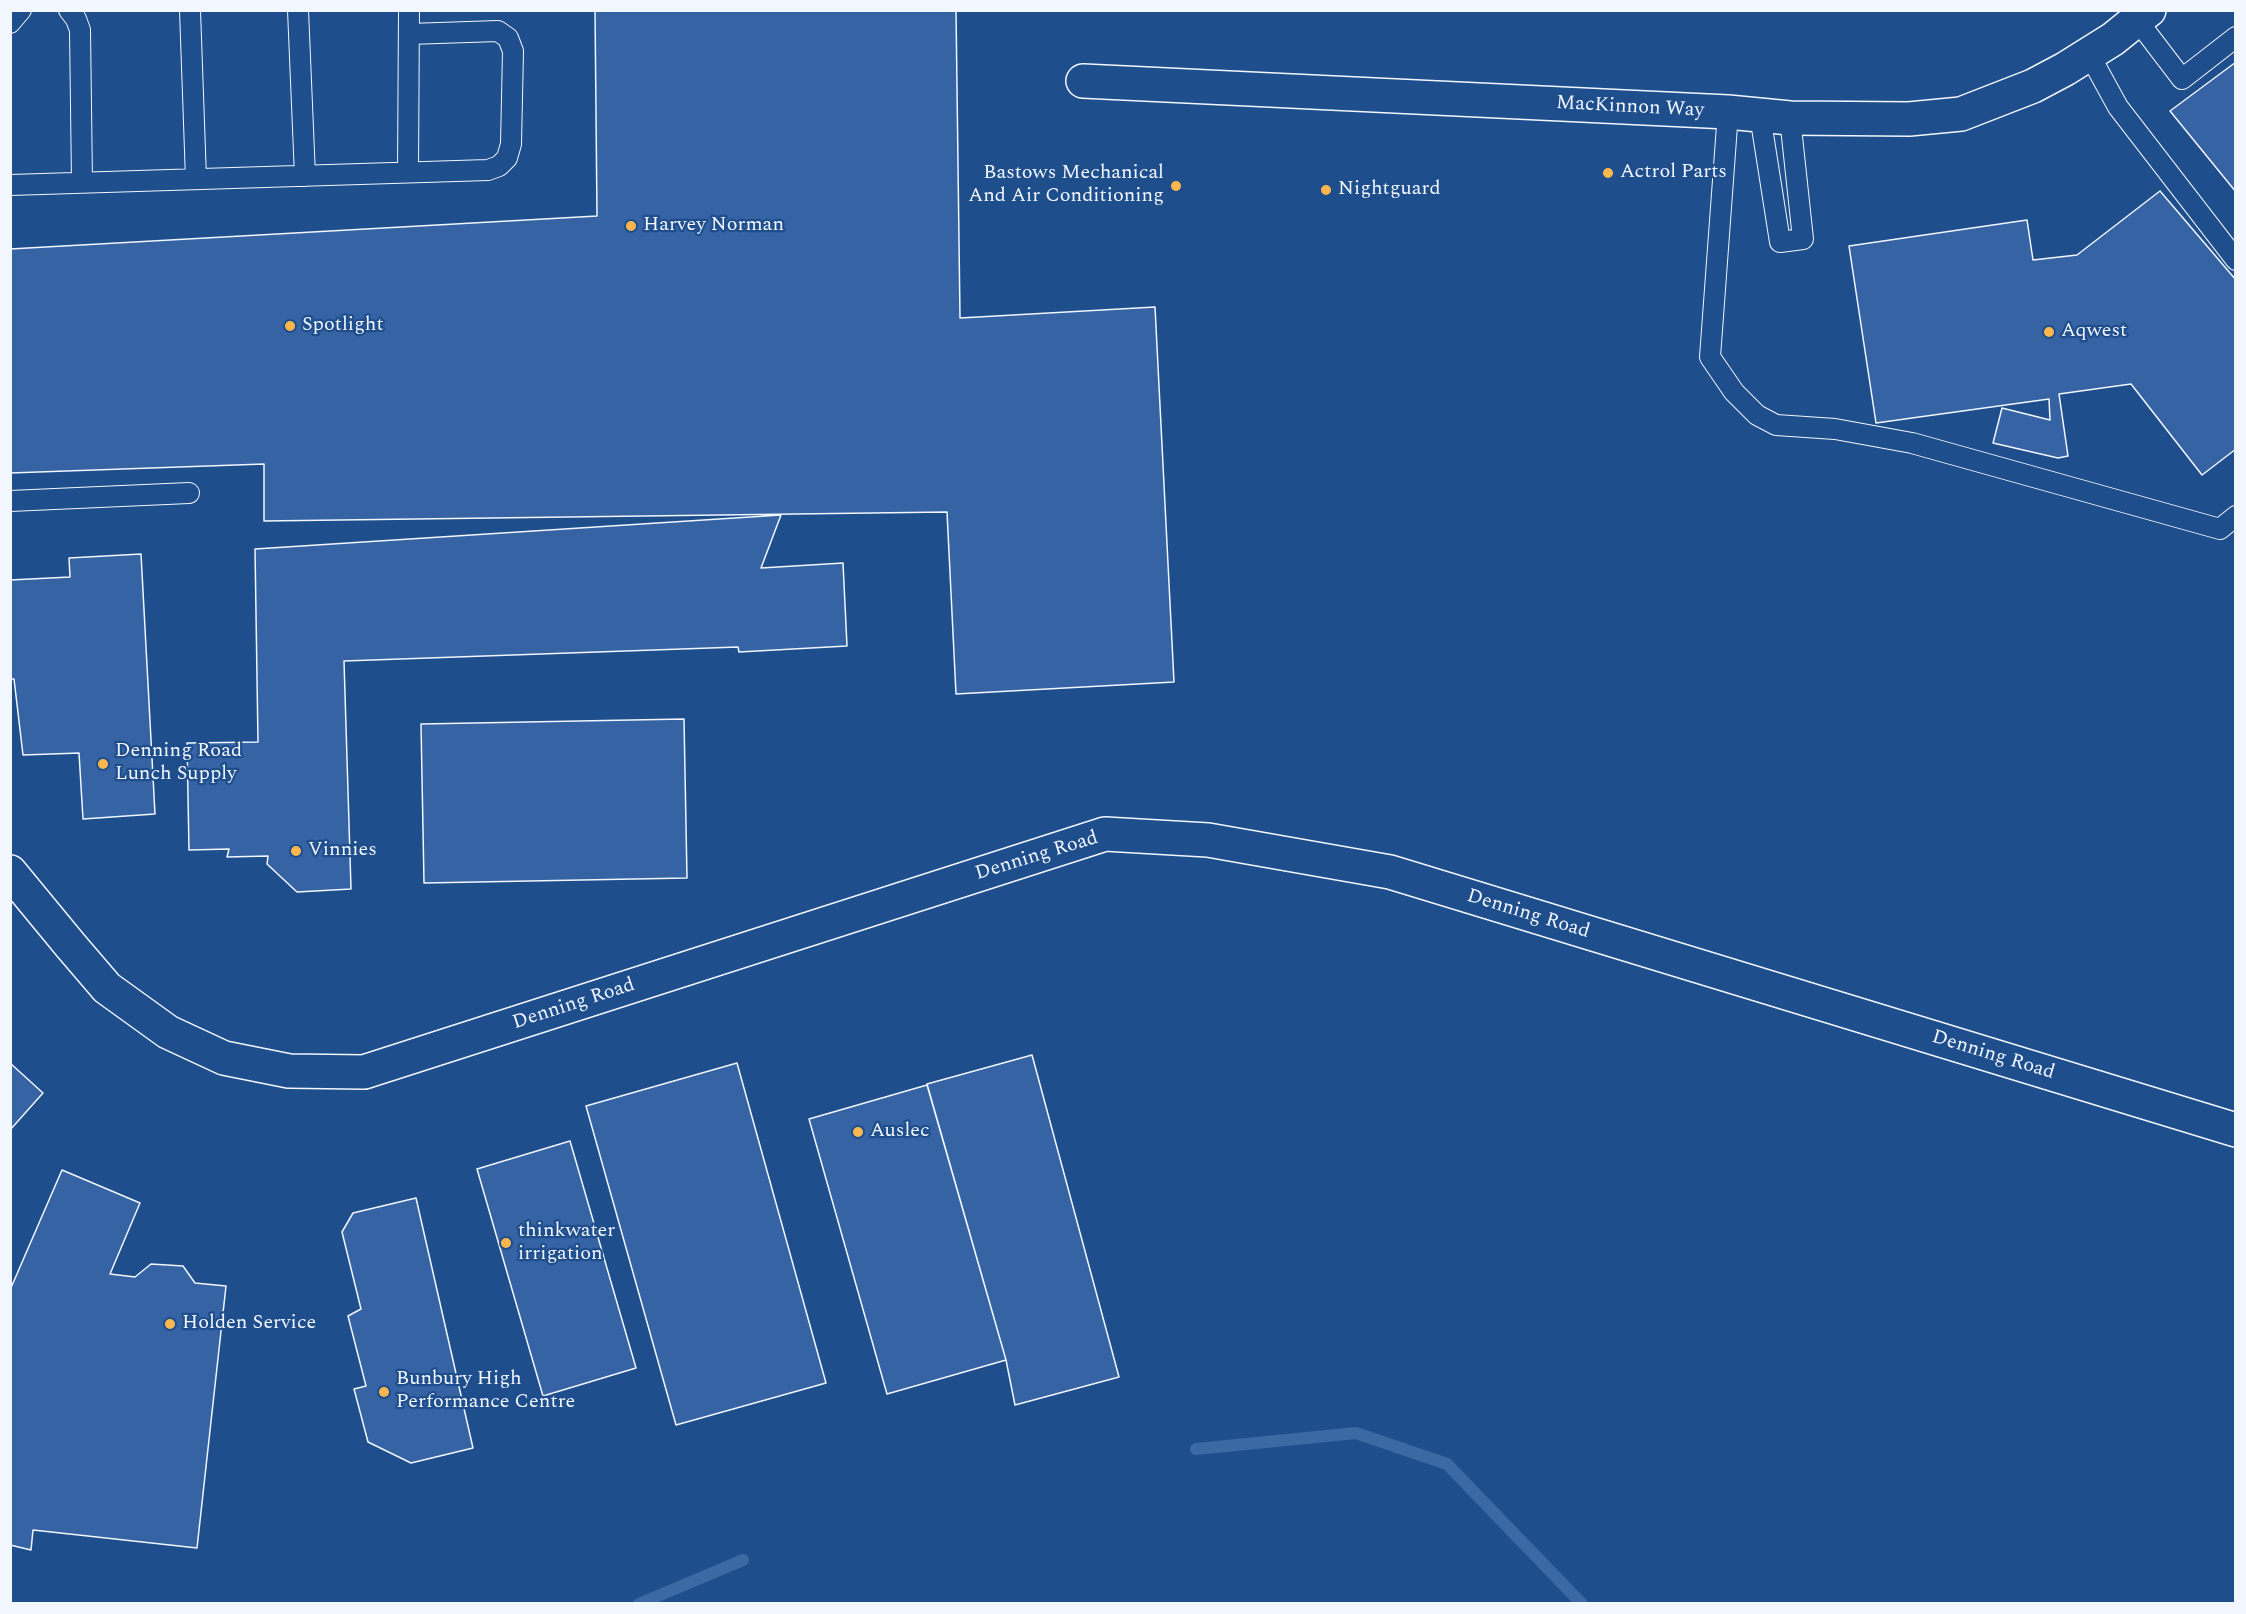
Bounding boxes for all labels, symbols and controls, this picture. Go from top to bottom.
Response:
street label: MacKinnon Way [1555,92,1705,124]
place label: Actrol Parts [1620,161,1727,185]
place label: Bastows Mechanical And Air Conditioning [968,162,1164,209]
marker: Actrol Parts [1601,166,1615,180]
place label: Nightguard [1338,178,1441,202]
marker: Bastows Mechanical And Air Conditioning [1169,179,1183,193]
marker: Nightguard [1319,183,1333,197]
place label: Harvey Norman [643,214,784,238]
marker: Harvey Norman [624,219,638,233]
place label: Spotlight [302,314,384,338]
marker: Spotlight [283,319,297,333]
place label: Aqwest [2061,320,2127,344]
marker: Aqwest [2042,325,2056,339]
place label: Denning Road Lunch Supply [115,740,242,787]
marker: Denning Road Lunch Supply [96,757,110,771]
street label: Denning Road [973,827,1101,887]
place label: Vinnies [308,839,377,863]
marker: Vinnies [289,844,303,858]
street label: Denning Road [1464,885,1592,945]
street label: Denning Road [510,974,638,1036]
street label: Denning Road [1929,1026,2057,1086]
place label: Auslec [870,1120,930,1144]
marker: Auslec [851,1125,865,1139]
place label: thinkwater irrigation [518,1220,615,1267]
marker: thinkwater irrigation [499,1236,513,1250]
place label: Holden Service [182,1312,316,1336]
marker: Holden Service [163,1317,177,1331]
place label: Bunbury High Performance Centre [396,1368,575,1415]
marker: Bunbury High Performance Centre [377,1385,391,1399]

